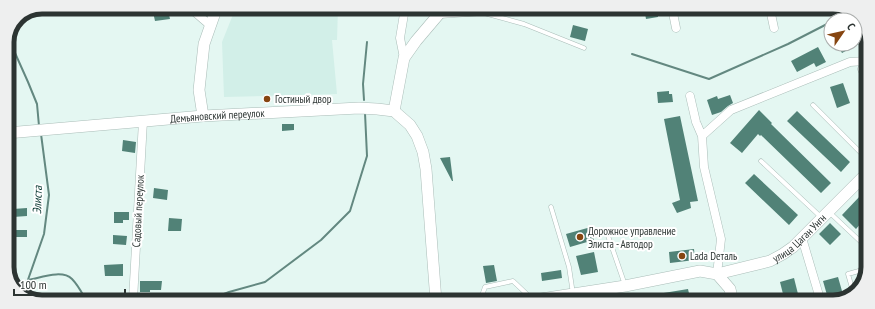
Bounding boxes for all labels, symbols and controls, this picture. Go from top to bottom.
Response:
north arrow [823,12,863,52]
text: С [844,20,859,32]
place label: Гостиный двор [275,92,332,106]
marker: Гостиный двор [262,94,272,104]
street label: Демьяновский переулок [169,106,266,126]
street label: Садовый переулок [129,174,147,248]
water label: Элиста [29,184,45,214]
street label: улица Цаган Унгн [770,211,829,265]
place label: Дорожное управление Элиста - Автодор [588,224,676,251]
marker: Дорожное управление Элиста - Автодор [575,232,585,242]
place label: Lada Dеталь [690,249,737,263]
marker: Lada Dеталь [677,251,687,261]
scale bar [14,271,125,297]
text: 100 m [20,277,47,292]

